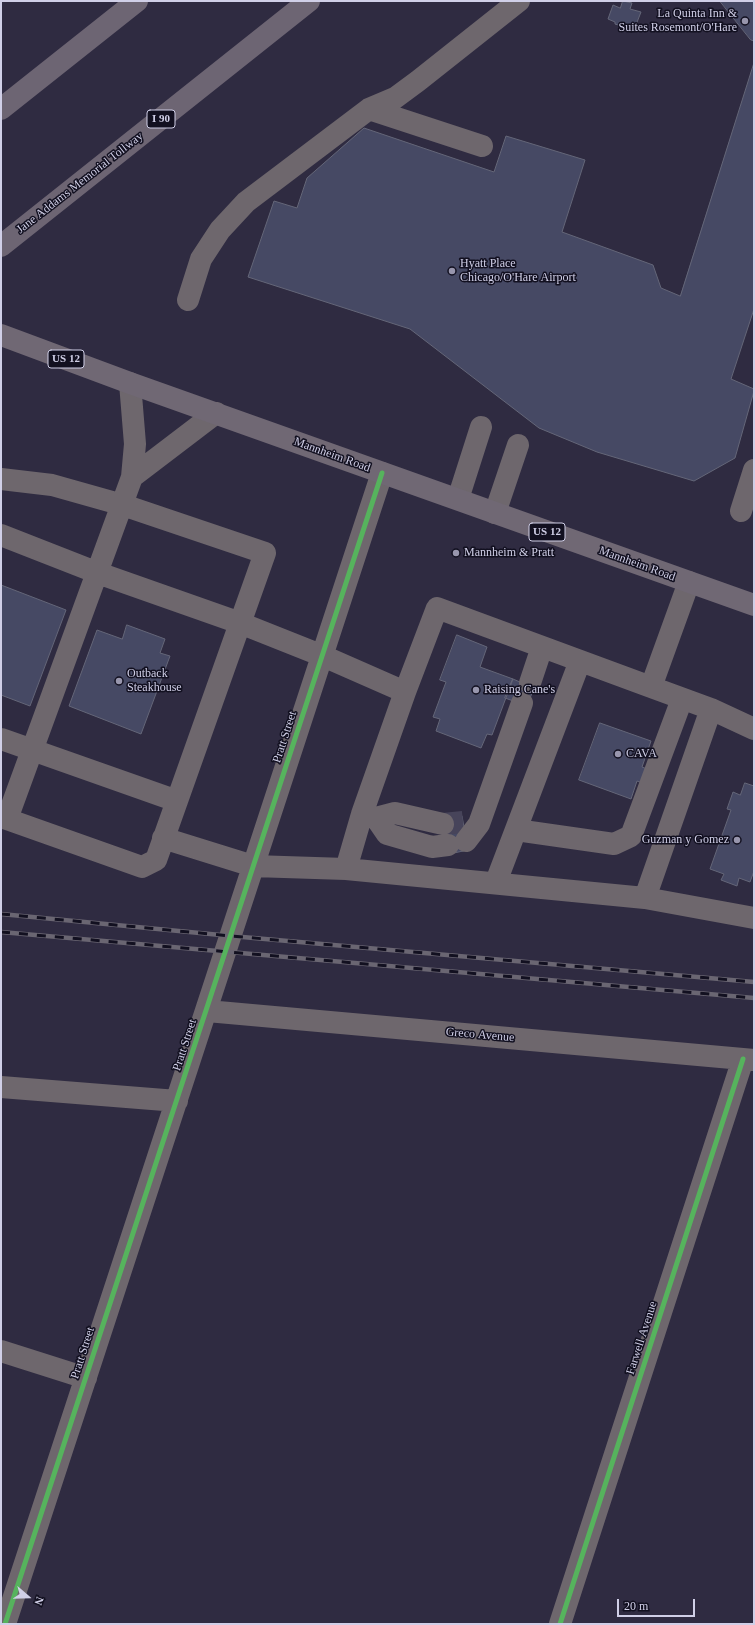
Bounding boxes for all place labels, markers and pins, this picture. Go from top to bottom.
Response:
place label: La Quinta Inn & Suites Rosemont/O'Hare [619,7,737,35]
marker: La Quinta Inn & Suites Rosemont/O'Hare [740,16,750,26]
place label: Hyatt Place Chicago/O'Hare Airport [460,257,576,285]
marker: Hyatt Place Chicago/O'Hare Airport [447,266,457,276]
place label: Mannheim & Pratt [464,546,554,560]
marker: Mannheim & Pratt [451,548,461,558]
place label: Outback Steakhouse [127,667,182,695]
marker: Outback Steakhouse [114,676,124,686]
place label: Raising Cane's [484,683,555,697]
marker: Raising Cane's [471,685,481,695]
place label: CAVA [626,747,657,761]
marker: CAVA [613,749,623,759]
place label: Guzman y Gomez [642,833,729,847]
marker: Guzman y Gomez [732,835,742,845]

